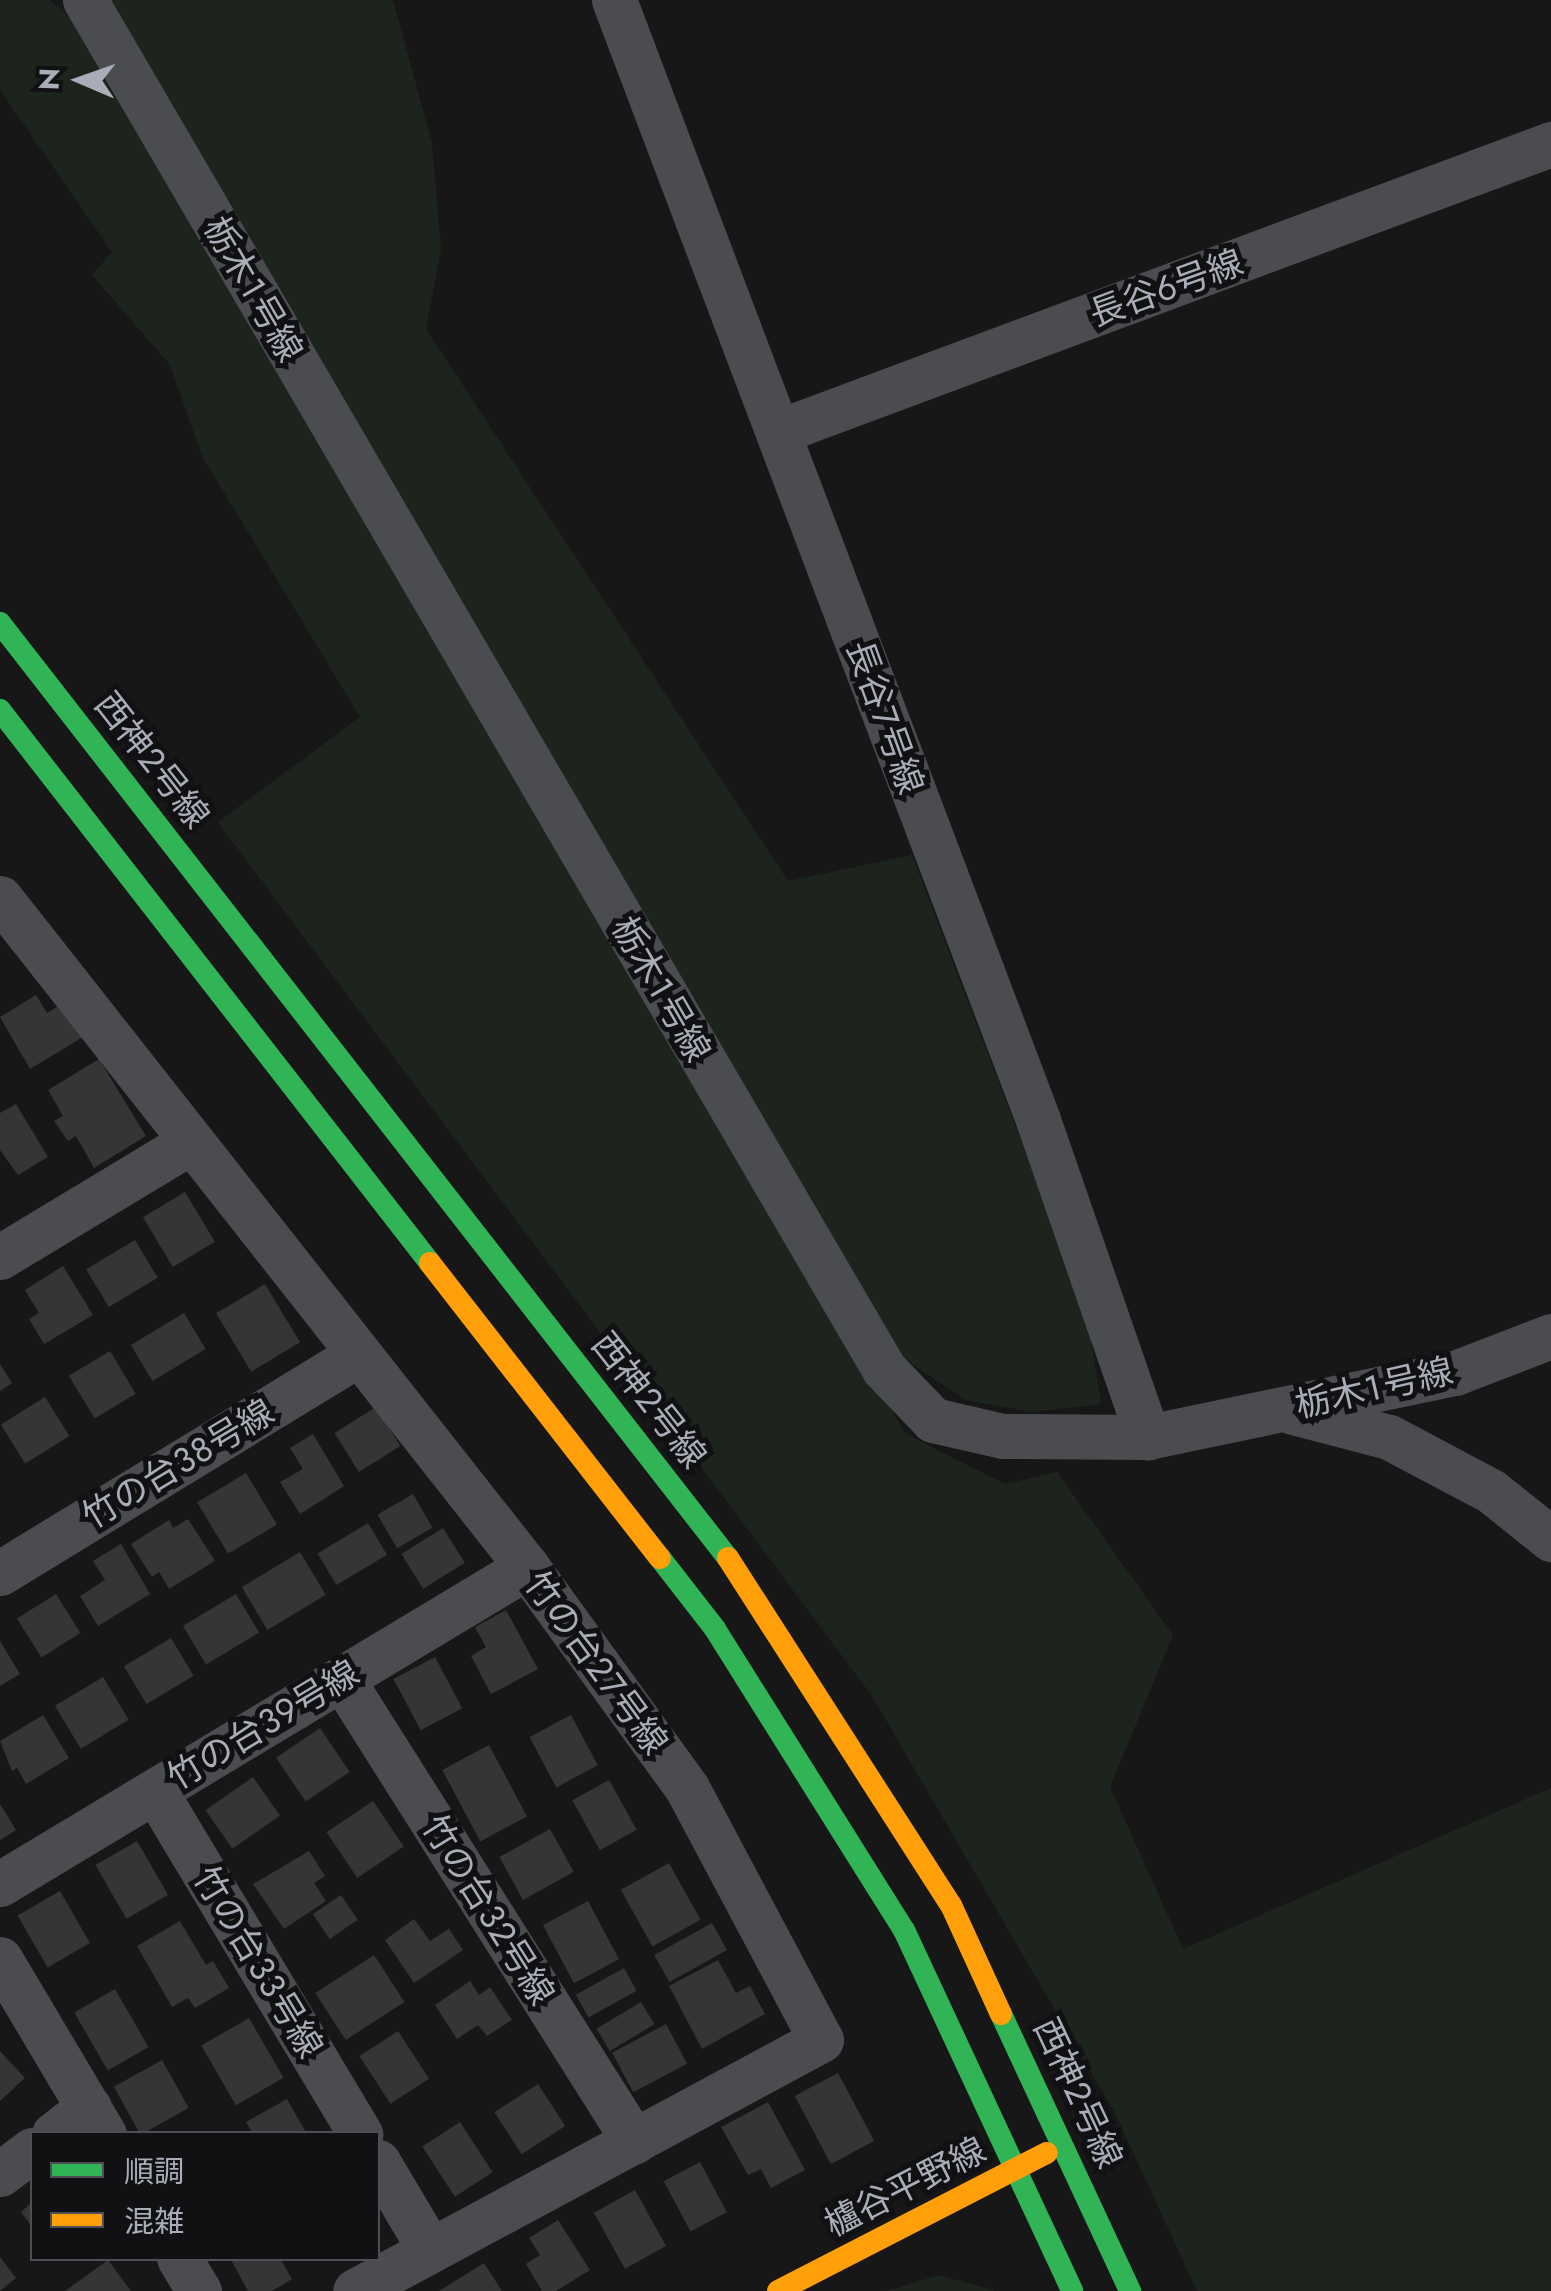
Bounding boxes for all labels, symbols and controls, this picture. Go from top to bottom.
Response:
north arrow [30,30,130,130]
text: N [29,67,70,91]
street label: 栃木１号線 [195,209,311,369]
street label: 長谷６号線 [1084,241,1248,335]
street label: 長谷７号線 [838,635,932,799]
street label: 西神２号線 [86,684,218,836]
street label: 栃木１号線 [603,909,719,1069]
street label: 西神２号線 [583,1324,715,1476]
street label: 栃木１号線 [1291,1350,1457,1426]
street label: 竹の台３８号線 [75,1390,281,1538]
street label: 竹の台２７号線 [516,1563,676,1763]
street label: 竹の台３９号線 [160,1651,366,1799]
street label: 竹の台３２号線 [413,1807,563,2013]
street label: 竹の台３３号線 [184,1859,332,2065]
street label: 西神２号線 [1025,2011,1131,2175]
street label: 櫨谷平野線 [818,2129,992,2245]
legend [30,2131,380,2261]
text: 順調 [124,2150,184,2193]
text: 混雑 [124,2200,184,2243]

